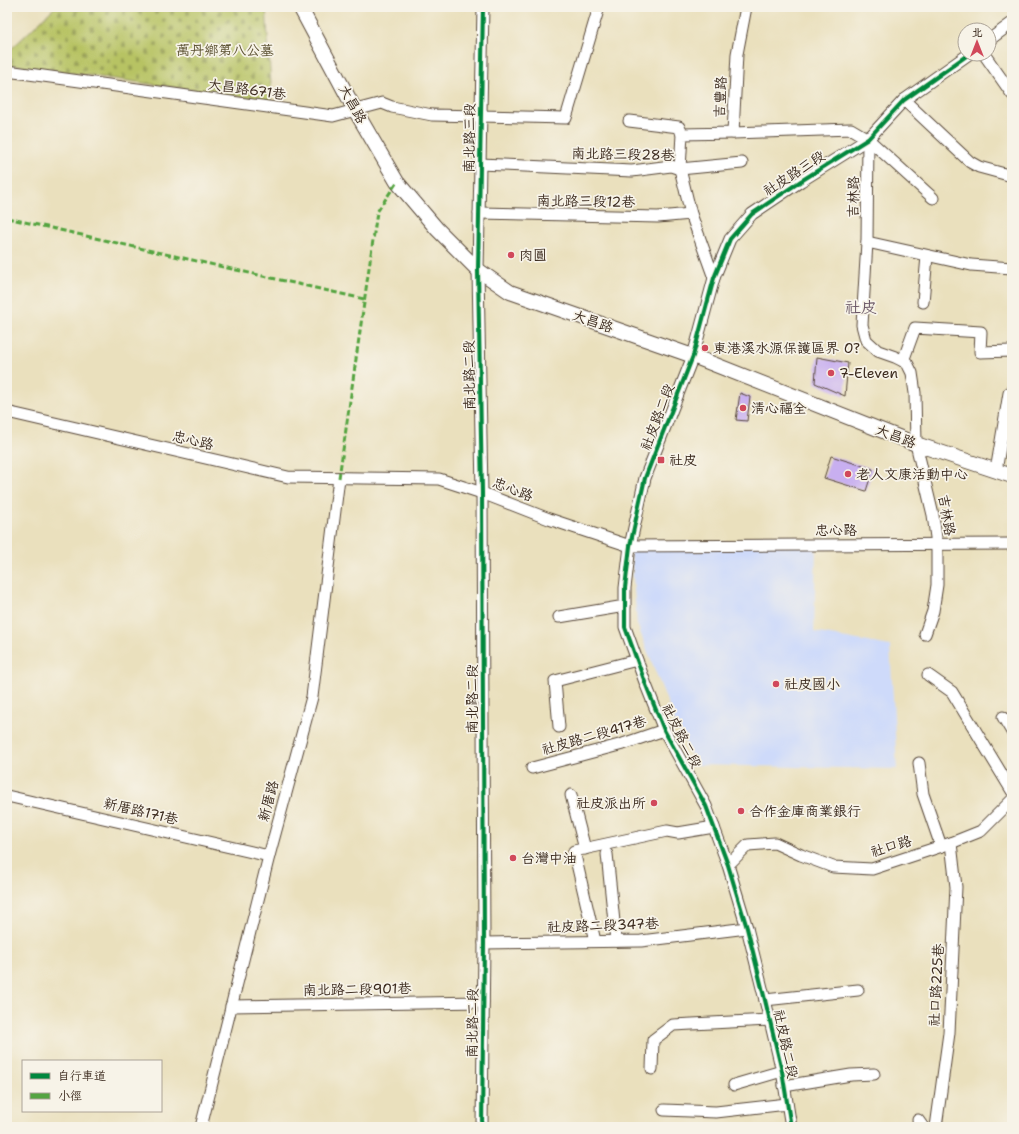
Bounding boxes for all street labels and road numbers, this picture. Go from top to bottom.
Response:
street label: 大昌路671巷 [207,75,288,104]
street label: 吉豐路 [710,76,730,118]
street label: 大昌路 [335,81,371,127]
street label: 南北路三段 [459,103,479,173]
street label: 南北路三段28巷 [571,144,676,164]
street label: 社皮路三段 [760,146,828,200]
street label: 吉林路 [844,176,862,218]
street label: 南北路三段12巷 [536,191,637,211]
street label: 大昌路 [570,306,616,336]
street label: 南北路二段 [459,340,479,410]
street label: 社皮路二段 [636,381,678,453]
street label: 大昌路 [873,420,919,452]
street label: 忠心路 [171,427,215,453]
street label: 忠心路 [490,473,536,505]
street label: 吉林路 [934,493,960,537]
street label: 忠心路 [815,521,857,539]
street label: 南北路二段 [463,664,481,734]
street label: 社皮路二段 [658,701,706,771]
street label: 社皮路二段417巷 [540,711,649,759]
street label: 新厝路 [254,778,282,824]
street label: 新厝路171巷 [102,794,181,829]
street label: 社口路 [868,831,914,861]
street label: 社皮路二段347巷 [547,914,660,936]
street label: 社口路225巷 [925,942,947,1027]
street label: 南北路二段901巷 [302,979,413,999]
street label: 南北路二段 [462,988,482,1058]
street label: 社皮路二段 [770,1008,802,1080]

